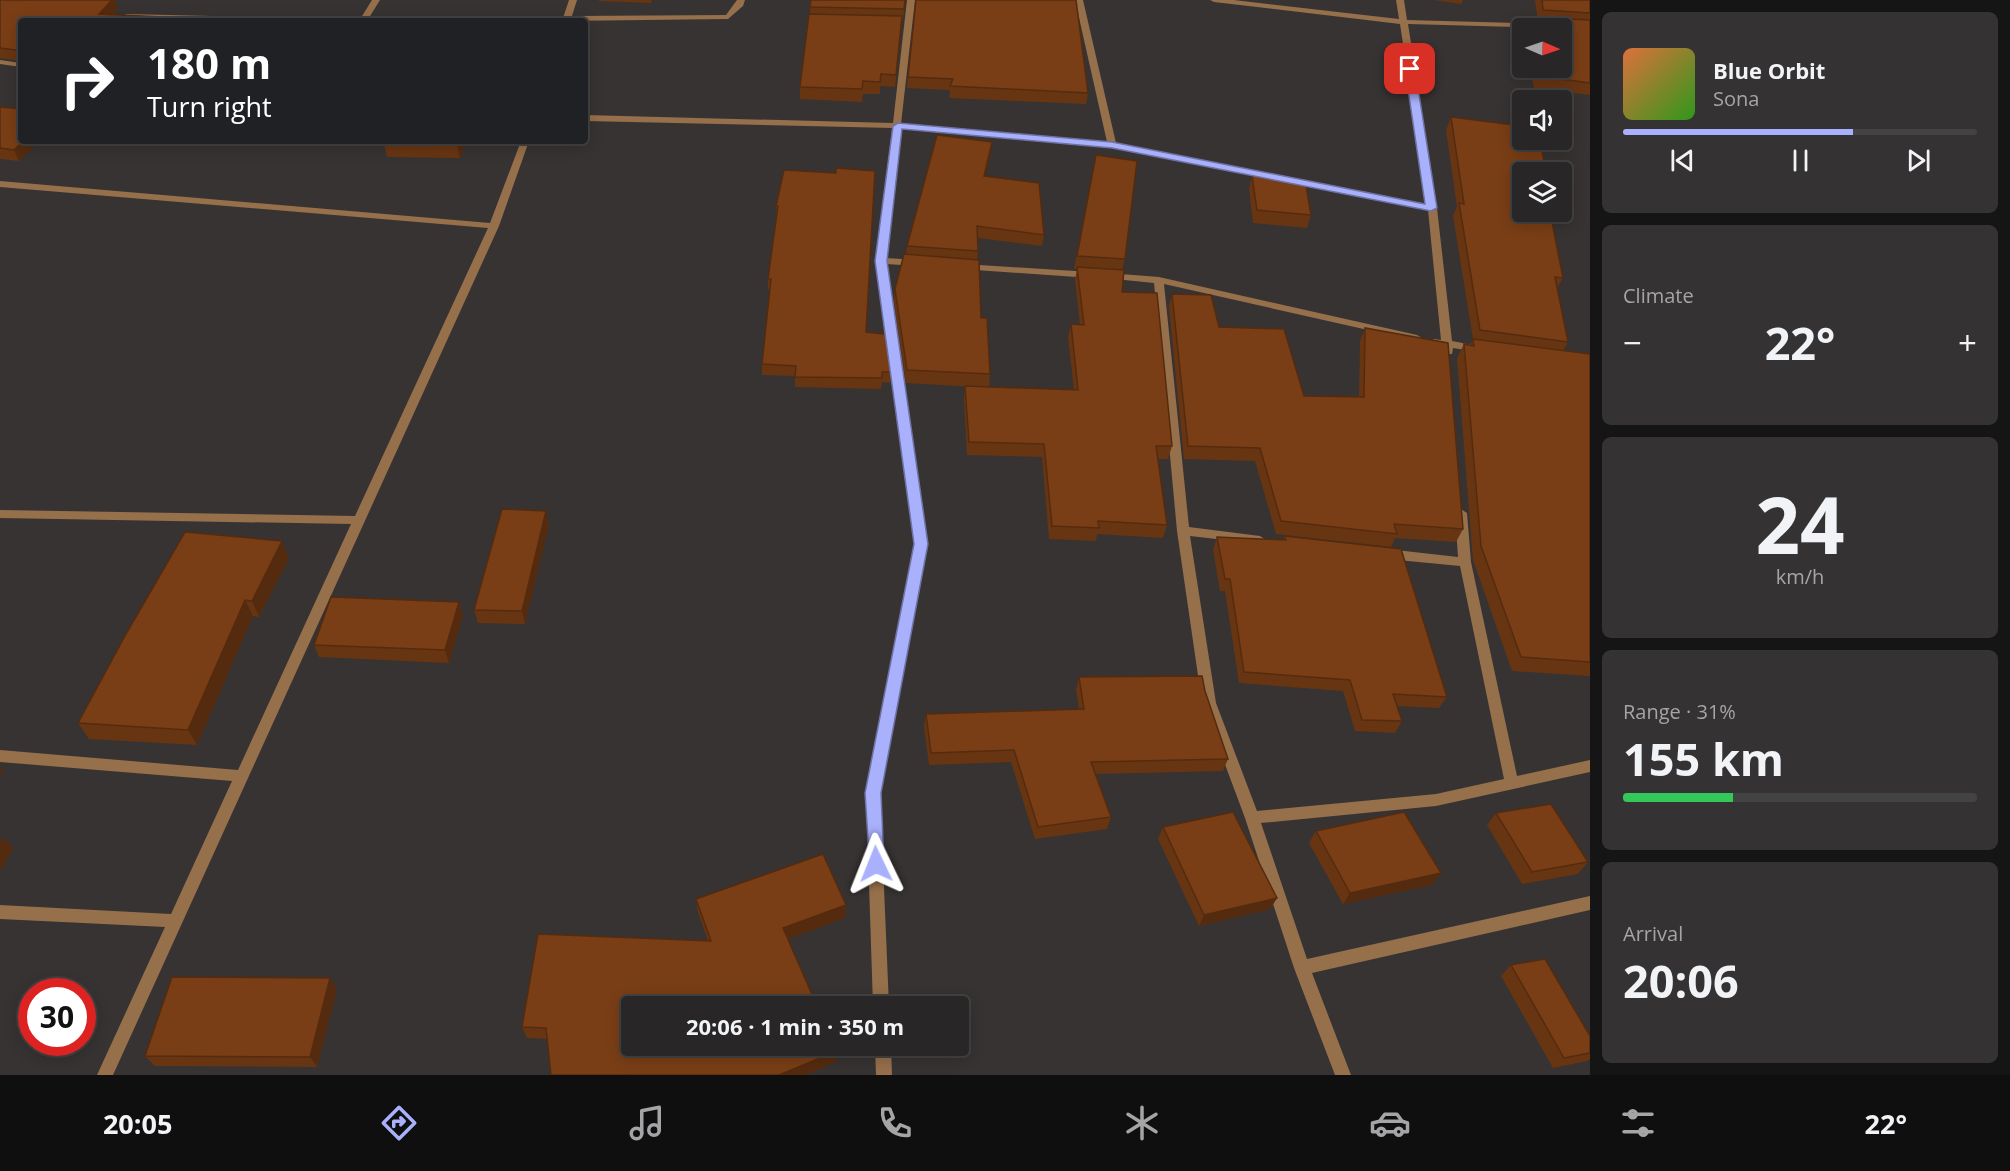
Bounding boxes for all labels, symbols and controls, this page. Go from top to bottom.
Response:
north arrow [1512,18,1572,78]
map controls [1512,18,1572,222]
text: 180 m [147,34,271,91]
icon: right [48,42,126,120]
pin [1384,43,1435,94]
icon: arrive [1393,52,1426,85]
text: Blue Orbit [1713,55,1825,85]
text: Sona [1713,85,1759,112]
text: Turn right [147,88,272,125]
button: sound [1512,90,1572,150]
icon: previous [1666,144,1699,177]
icon: pause [1784,144,1817,177]
icon: next [1902,144,1935,177]
button: layers [1512,162,1572,222]
text: Climate [1623,282,1694,309]
text: 22° [1765,312,1835,373]
text: − [1623,320,1642,365]
text: + [1958,320,1977,365]
text: 24 [1755,471,1845,577]
text: km/h [1776,563,1824,590]
text: Range · 31% [1623,698,1736,725]
text: 155 km [1623,728,1784,789]
position arrow [844,832,908,896]
text: Arrival [1623,920,1683,947]
text: 20:06 [1623,950,1739,1011]
speed limit sign: 30 [18,978,96,1056]
text: 20:06 · 1 min · 350 m [686,1011,904,1041]
icon: directions [378,1102,420,1144]
icon: music [626,1102,668,1144]
icon: phone [874,1102,916,1144]
icon: climate [1121,1102,1163,1144]
icon: car [1369,1102,1411,1144]
icon: filters [1617,1102,1659,1144]
text: 20:05 [103,1105,172,1142]
text: 22° [1865,1105,1907,1142]

